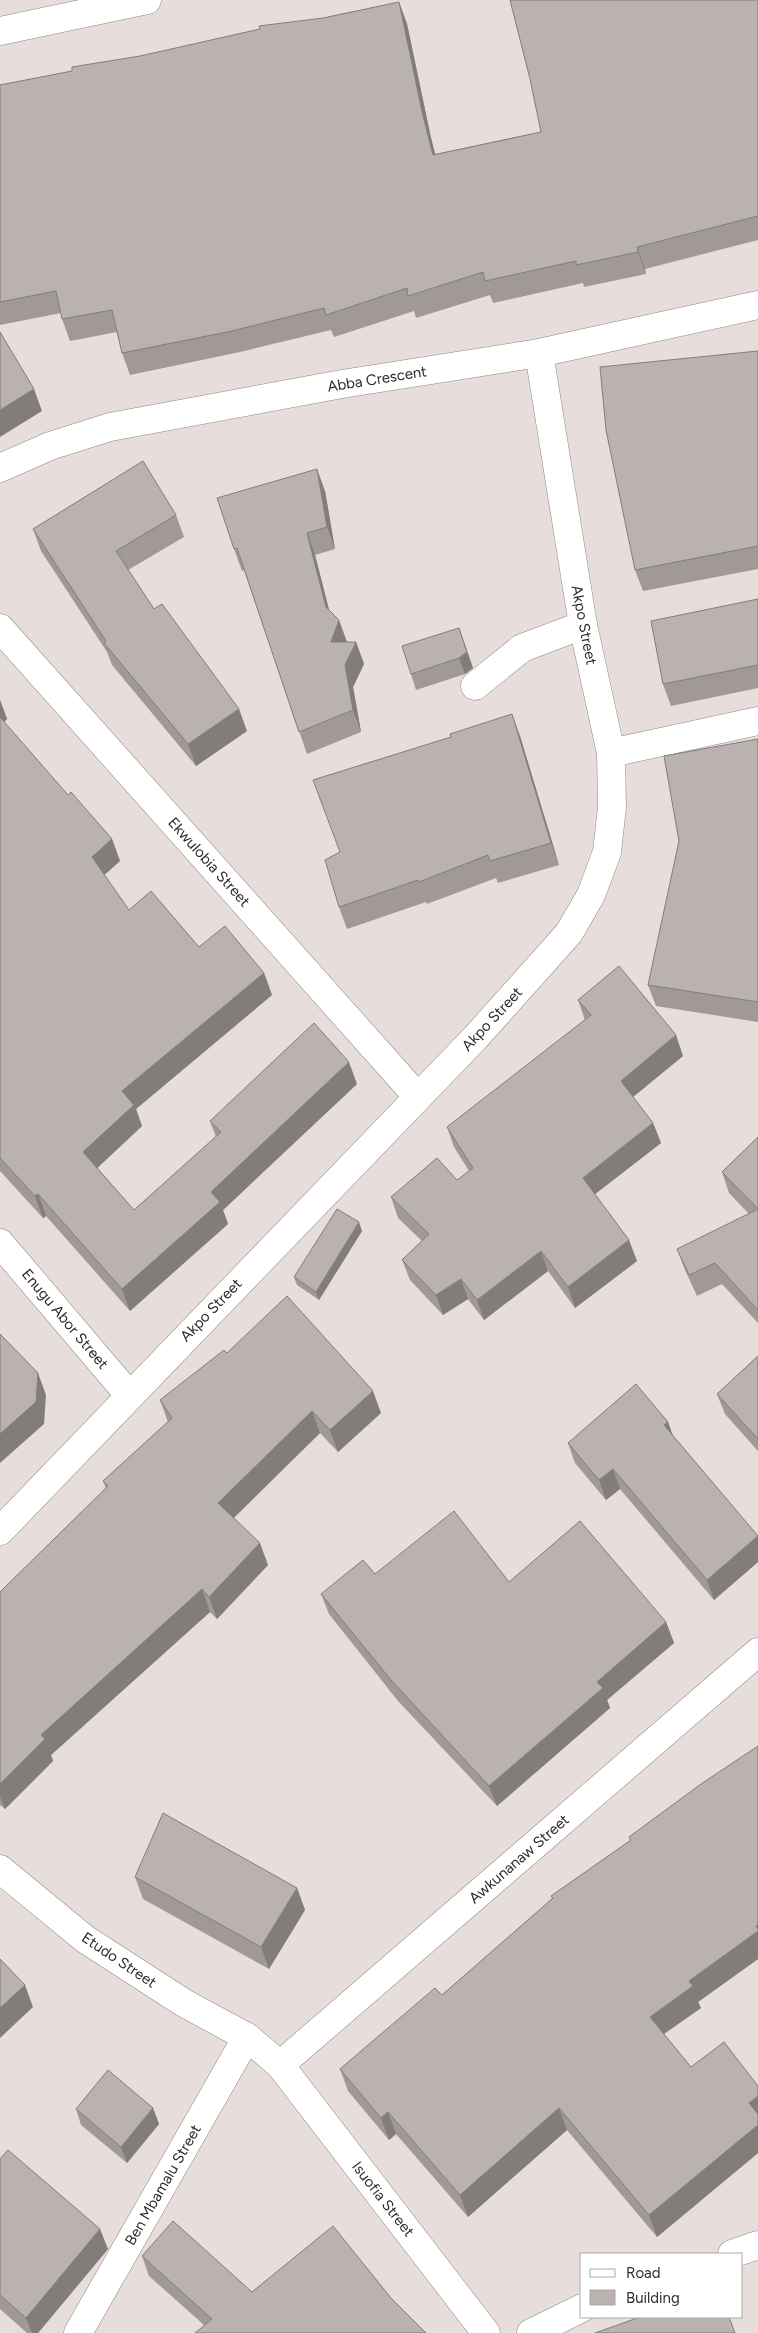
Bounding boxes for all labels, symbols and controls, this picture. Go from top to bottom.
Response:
street label: Abba Crescent [326,362,428,396]
street label: Akpo Street [567,584,601,667]
street label: Ekwulobia Street [164,814,254,911]
street label: Akpo Street [458,983,526,1055]
street label: Enugu Abor Street [18,1265,112,1373]
street label: Akpo Street [176,1274,246,1345]
street label: Awkunanaw Street [465,1810,573,1907]
street label: Etudo Street [78,1928,160,1992]
street label: Ben Mbamalu Street [121,2121,205,2249]
street label: Isuofia Street [348,2158,418,2240]
legend [580,2253,743,2318]
text: Road [626,2264,661,2282]
text: Building [626,2289,680,2307]

